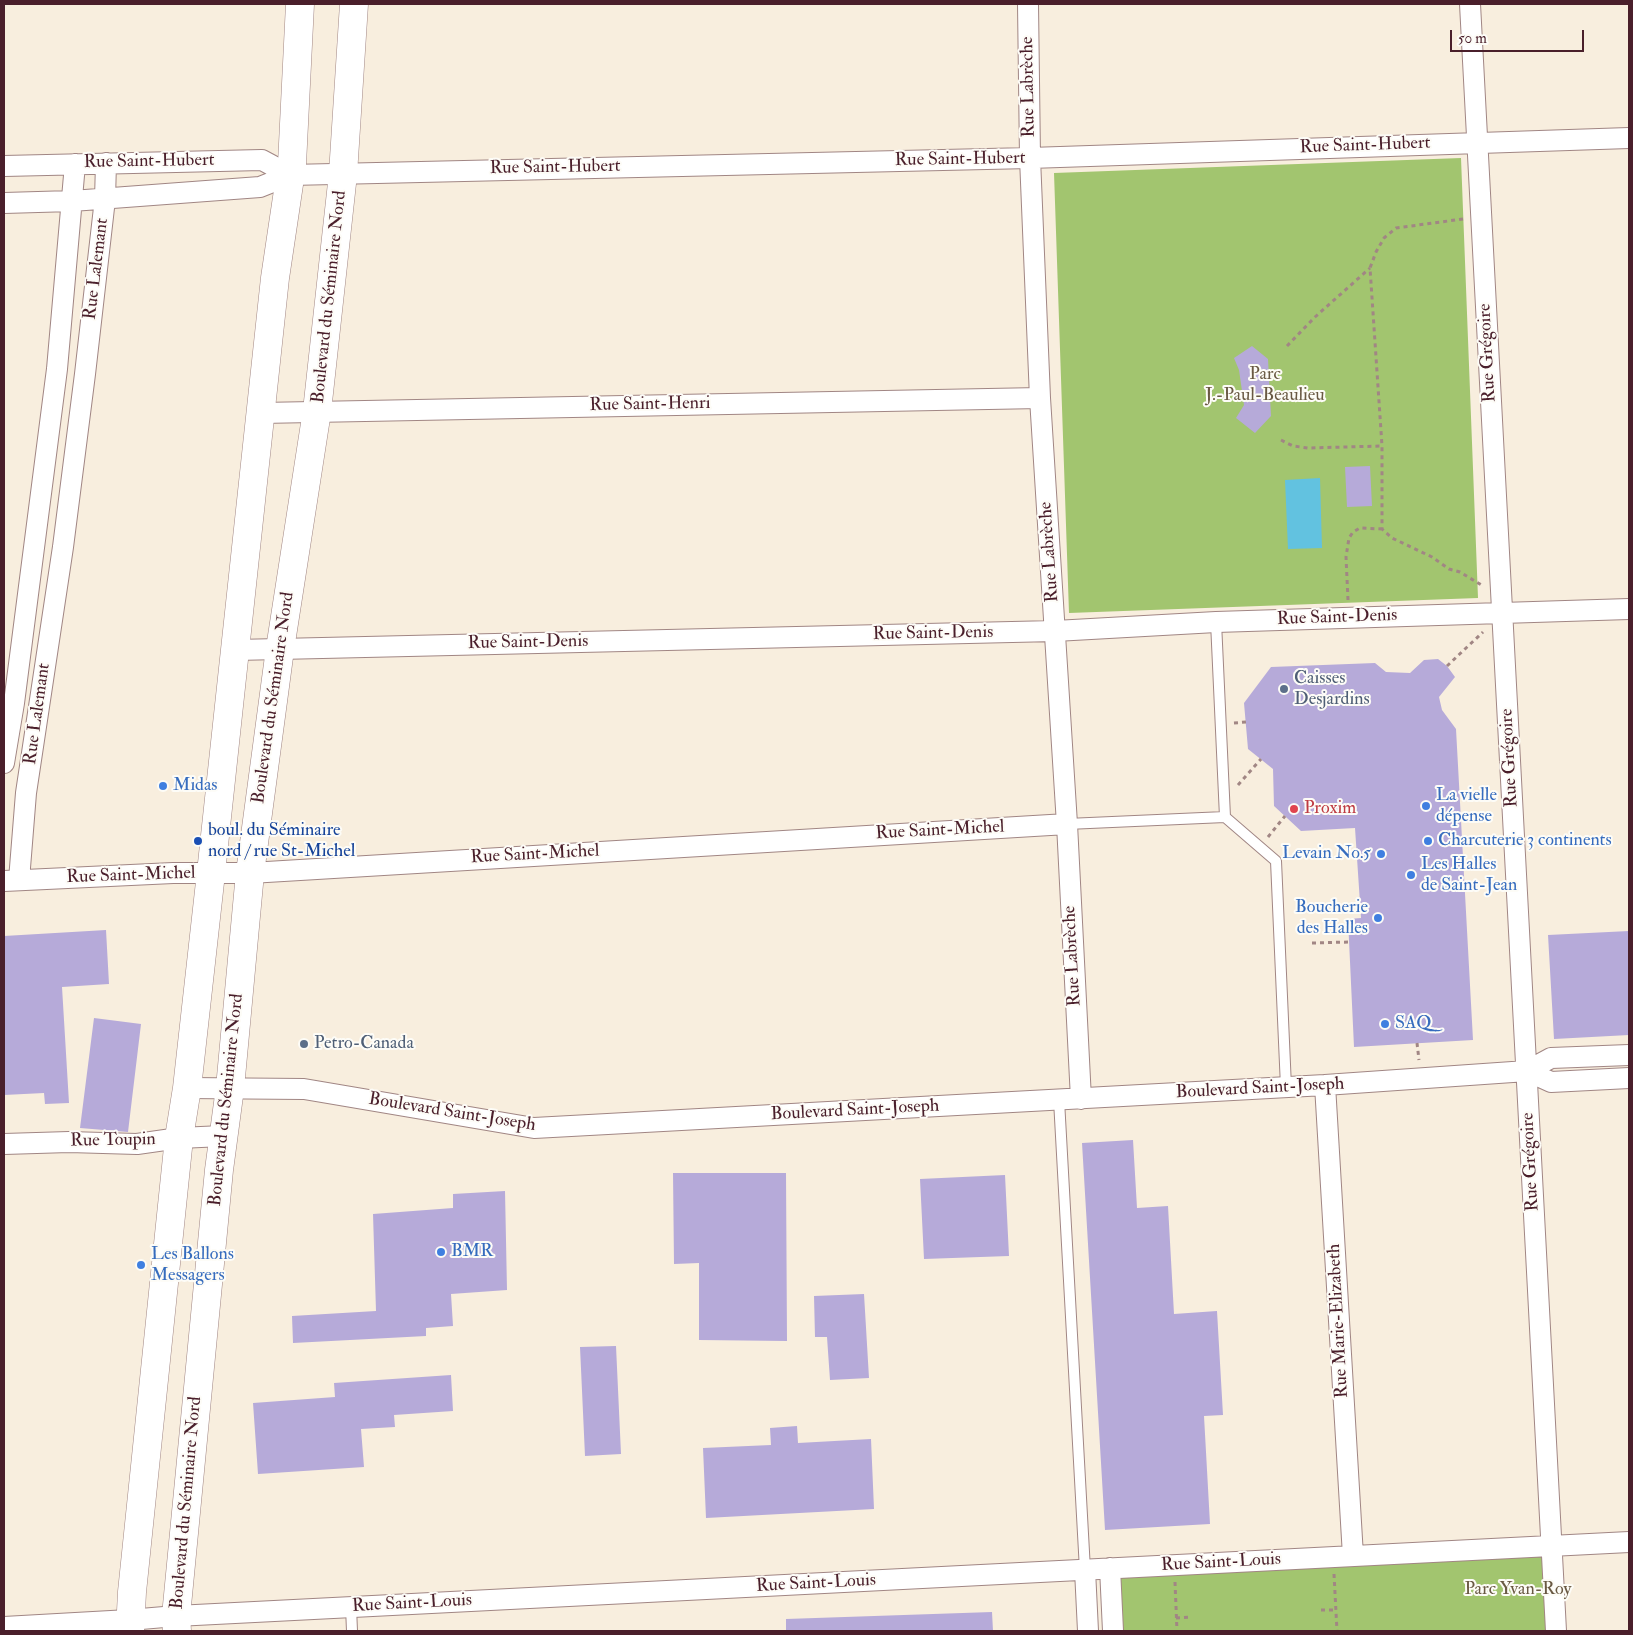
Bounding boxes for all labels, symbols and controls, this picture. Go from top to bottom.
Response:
scale bar [1453,20,1587,52]
text: 50 m [1458,29,1487,48]
street label: Rue Labrèche [1017,36,1041,138]
street label: Rue Saint-Hubert [1299,133,1431,159]
street label: Rue Saint-Hubert [894,148,1026,172]
street label: Rue Saint-Hubert [83,150,215,174]
street label: Rue Saint-Hubert [489,156,621,180]
street label: Boulevard du Séminaire Nord [308,190,352,404]
street label: Rue Lalemant [80,217,114,321]
street label: Rue Grégoire [1475,303,1501,403]
park label: Parc J.-Paul-Beaulieu [1205,364,1325,406]
street label: Rue Saint-Henri [589,393,711,417]
street label: Rue Labrèche [1036,501,1064,603]
street label: Boulevard du Séminaire Nord [248,591,300,805]
street label: Rue Saint-Denis [1276,605,1398,631]
street label: Rue Saint-Denis [873,622,993,646]
street label: Rue Saint-Denis [468,631,588,655]
street label: Rue Lalemant [20,662,56,766]
place label: Caisses Desjardins [1294,668,1370,711]
marker: Caisses Desjardins [1278,683,1290,695]
street label: Rue Grégoire [1497,708,1523,808]
place label: Midas [173,775,218,797]
marker: Midas [157,780,169,792]
place label: La vielle dépense [1436,785,1497,828]
place label: Proxim [1304,798,1356,820]
marker: La vielle dépense [1420,800,1432,812]
marker: Proxim [1288,803,1300,815]
street label: Rue Saint-Michel [875,817,1005,845]
place label: boul. du Séminaire nord / rue St-Michel [208,820,355,862]
place label: Charcuterie 3 continents [1438,830,1612,852]
marker: boul. du Séminaire nord / rue St-Michel [192,835,204,847]
marker: Charcuterie 3 continents [1422,835,1434,847]
street label: Rue Saint-Michel [470,841,600,869]
place label: Levain No.5 [1282,843,1371,865]
marker: Levain No.5 [1375,848,1387,860]
place label: Les Halles de Saint-Jean [1421,854,1517,896]
street label: Rue Saint-Michel [66,863,196,889]
marker: Les Halles de Saint-Jean [1405,869,1417,881]
place label: Boucherie des Halles [1295,897,1368,940]
street label: Rue Labrèche [1060,905,1086,1007]
marker: Boucherie des Halles [1372,912,1384,924]
street label: Boulevard du Séminaire Nord [205,993,249,1207]
place label: SAQ [1395,1013,1431,1035]
marker: SAQ [1379,1018,1391,1030]
place label: Petro-Canada [314,1033,414,1055]
marker: Petro-Canada [298,1038,310,1050]
street label: Boulevard Saint-Joseph [1175,1074,1345,1104]
street label: Boulevard Saint-Joseph [367,1089,537,1137]
street label: Boulevard Saint-Joseph [770,1096,940,1126]
street label: Rue Grégoire [1518,1112,1544,1212]
street label: Rue Toupin [70,1129,156,1153]
place label: BMR [451,1241,493,1263]
street label: Rue Marie-Elizabeth [1324,1243,1354,1399]
place label: Les Ballons Messagers [151,1244,234,1286]
marker: BMR [435,1246,447,1258]
marker: Les Ballons Messagers [135,1259,147,1271]
street label: Boulevard du Séminaire Nord [167,1396,207,1610]
street label: Rue Saint-Louis [1160,1549,1282,1577]
street label: Rue Saint-Louis [755,1570,877,1598]
park label: Parc Yvan-Roy [1465,1579,1571,1601]
street label: Rue Saint-Louis [351,1590,473,1618]

